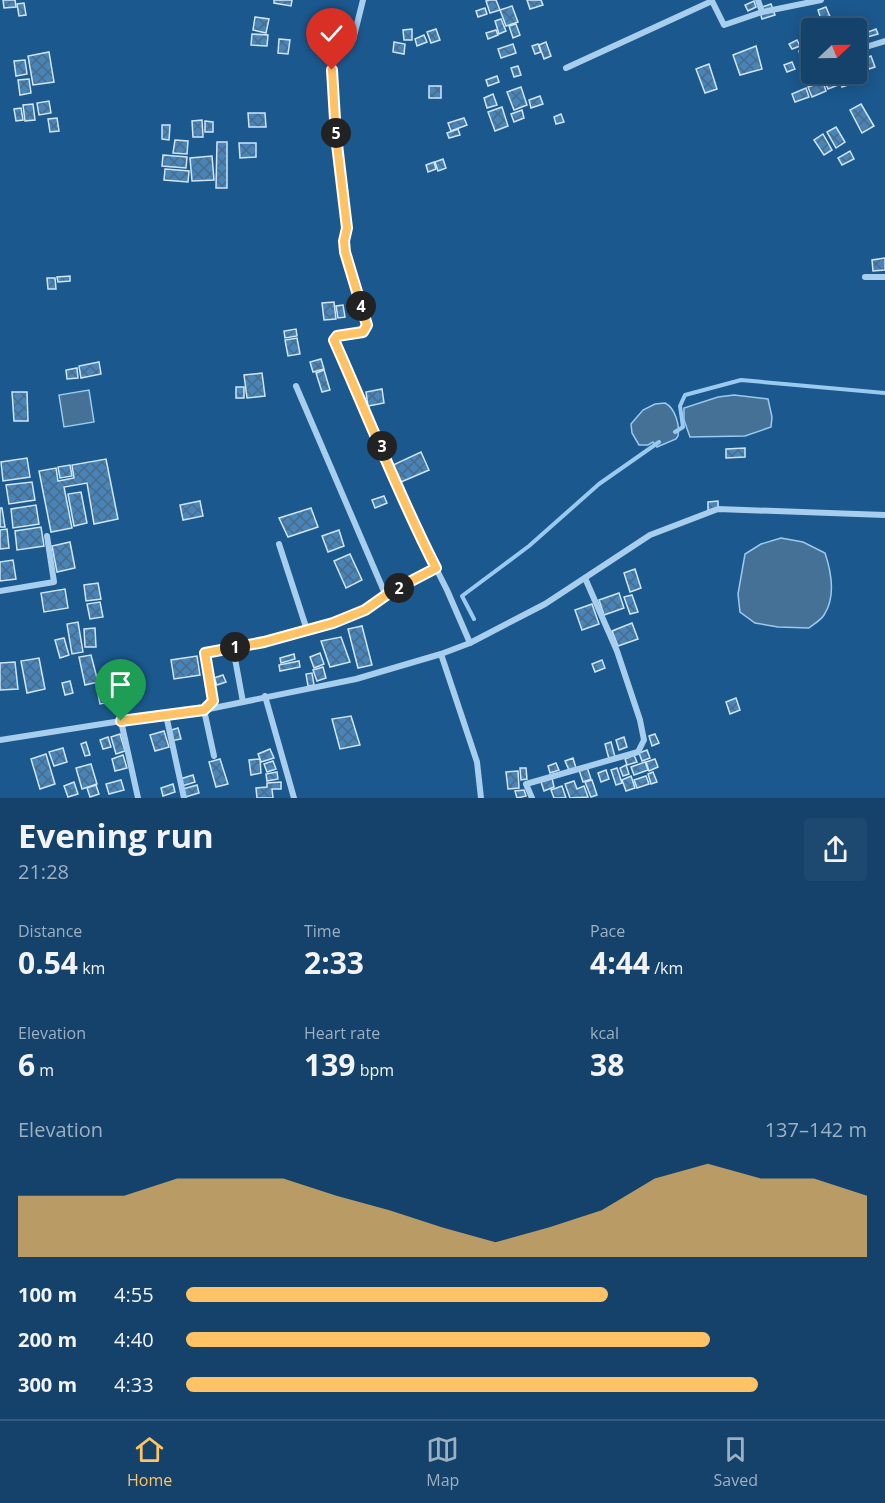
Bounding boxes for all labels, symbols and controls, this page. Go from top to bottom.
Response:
pin [306,8,357,70]
icon: check [315,17,348,50]
north arrow [801,18,867,84]
map controls [801,18,867,84]
pin: 5 [321,118,351,148]
text: 5 [331,122,341,144]
pin: 4 [346,291,376,321]
text: 4 [356,295,366,317]
pin: 3 [367,431,397,461]
text: 3 [377,435,387,457]
pin: 2 [384,573,414,603]
text: 2 [394,577,404,599]
pin: 1 [220,632,250,662]
text: 1 [230,636,240,658]
pin [95,659,146,721]
icon: arrive [104,668,137,701]
text: Evening run [18,813,214,858]
button: share [804,818,867,881]
text: 21:28 [18,858,69,885]
text: Distance [18,920,82,942]
text: Time [304,920,341,942]
text: Pace [590,920,625,942]
text: 0.54 [18,942,78,983]
text: 2:33 [304,942,364,983]
text: 4:44 [590,942,650,983]
text: km [78,957,105,979]
text: /km [650,957,683,979]
text: Elevation [18,1022,86,1044]
text: Heart rate [304,1022,380,1044]
text: kcal [590,1022,619,1044]
text: 6 [18,1044,35,1085]
text: 139 [304,1044,355,1085]
text: 38 [590,1044,624,1085]
text: m [35,1059,54,1081]
text: bpm [355,1059,394,1081]
text: Elevation [18,1116,103,1143]
text: 137–142 m [765,1116,867,1143]
text: 100 m [18,1281,77,1308]
text: 4:55 [114,1281,154,1308]
text: 200 m [18,1326,77,1353]
text: 4:40 [114,1326,154,1353]
text: 300 m [18,1371,77,1398]
text: 4:33 [114,1371,154,1398]
tab: Home [127,1433,172,1491]
tab: Map [426,1433,459,1491]
tab: Saved [713,1433,758,1491]

